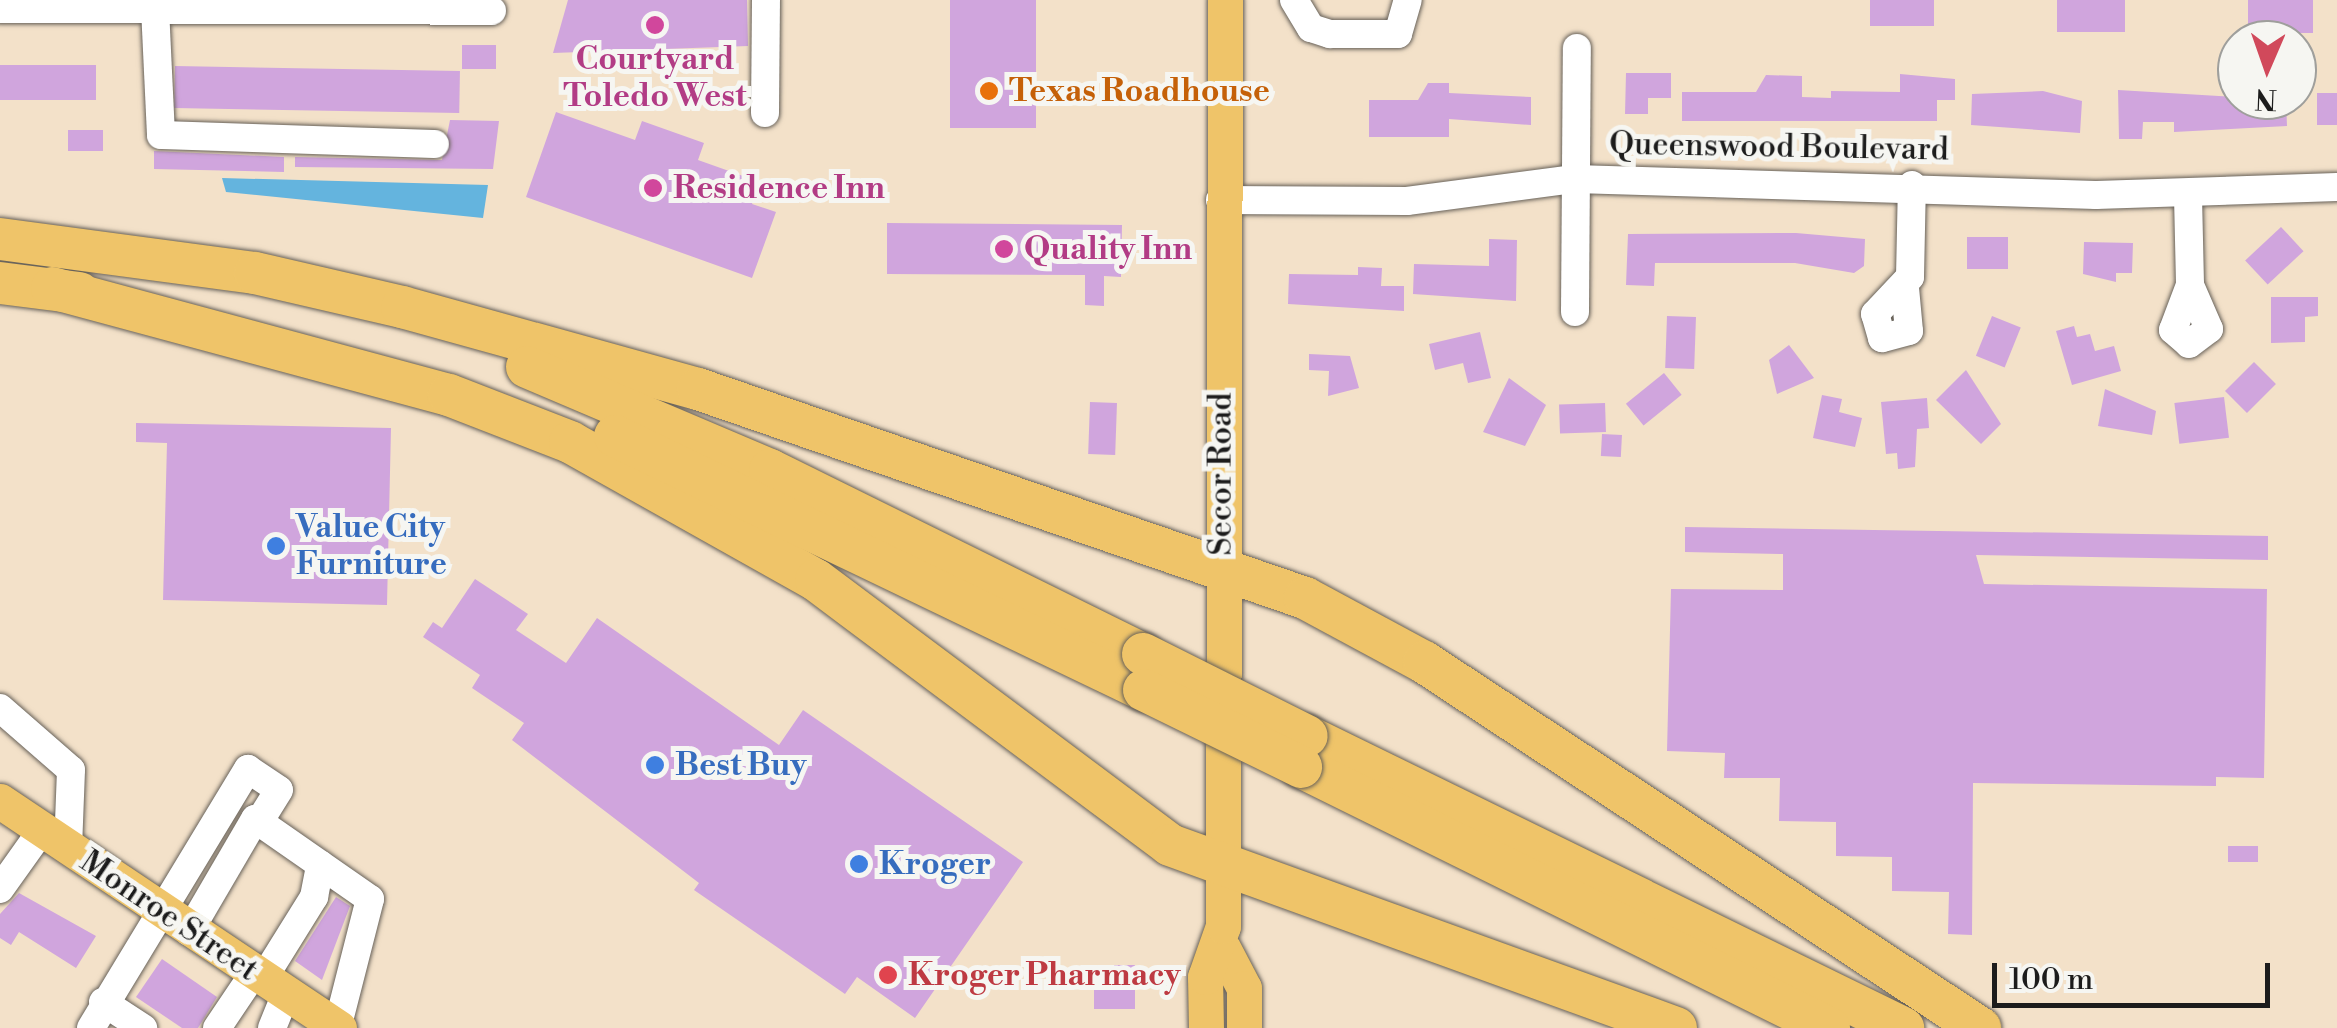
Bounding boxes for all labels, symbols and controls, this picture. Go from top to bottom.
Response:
marker: Courtyard Toledo West [644,14,666,36]
north arrow [2217,20,2317,120]
place label: Courtyard Toledo West [563,41,747,116]
place label: Texas Roadhouse [1009,72,1270,110]
marker: Texas Roadhouse [978,80,1000,102]
text: N [2254,81,2278,116]
street label: Queenswood Boulevard [1609,125,1949,169]
place label: Residence Inn [673,169,885,207]
marker: Residence Inn [642,177,664,199]
place label: Quality Inn [1024,230,1192,268]
marker: Quality Inn [993,238,1015,260]
street label: Secor Road [1202,392,1240,556]
place label: Value City Furniture [296,509,447,584]
marker: Value City Furniture [265,535,287,557]
place label: Best Buy [675,746,806,784]
marker: Best Buy [644,754,666,776]
street label: Monroe Street [73,842,265,990]
place label: Kroger [879,845,991,883]
marker: Kroger [848,853,870,875]
scale bar [1997,943,2274,1005]
place label: Kroger Pharmacy [908,956,1181,994]
text: 100 m [2009,961,2093,999]
marker: Kroger Pharmacy [877,964,899,986]

